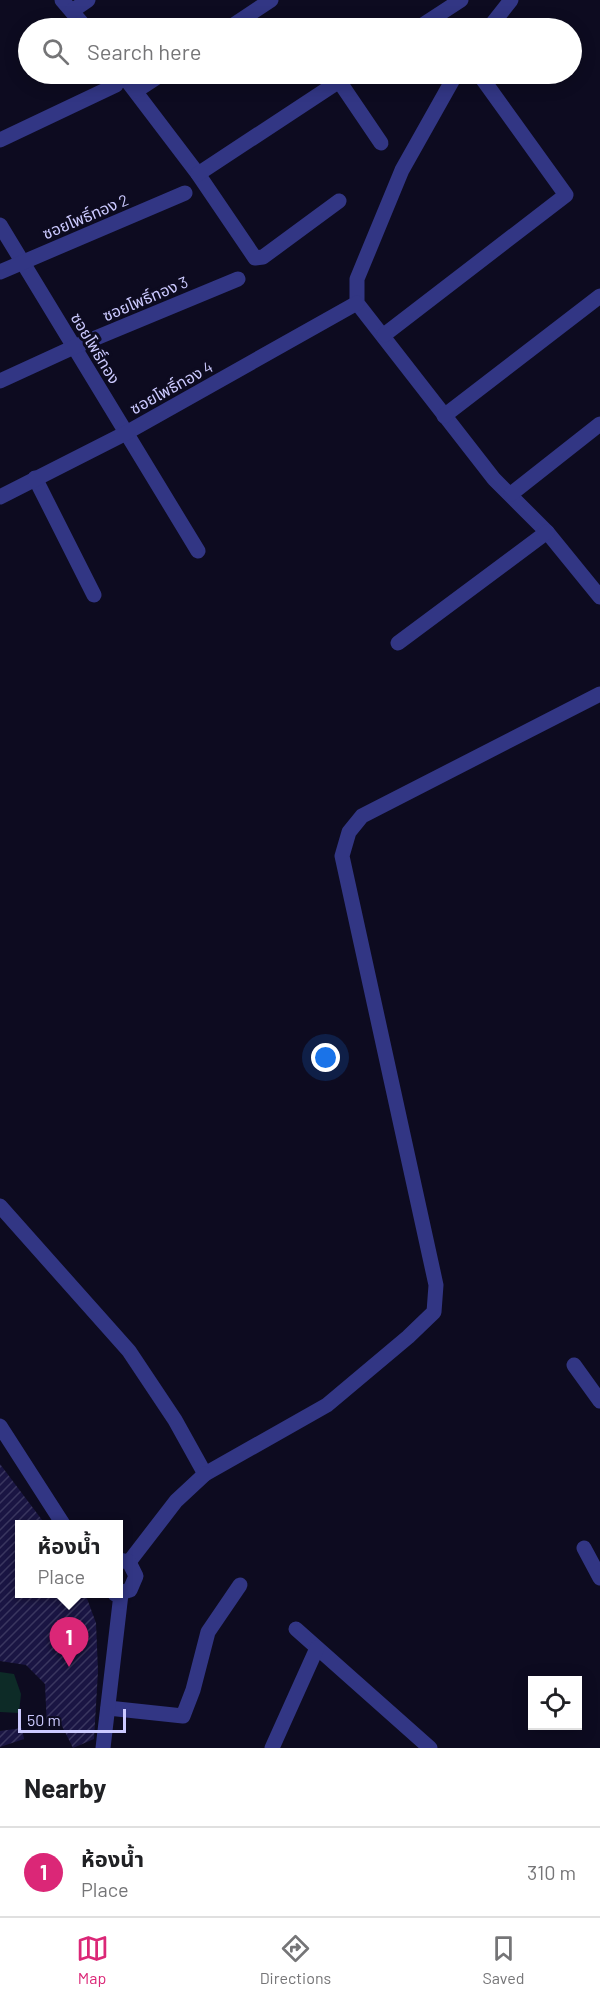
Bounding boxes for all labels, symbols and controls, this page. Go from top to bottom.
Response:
search box [18,18,582,84]
icon: search [39,35,72,68]
text: Search here [87,38,201,64]
street label: ซอยโพธิ์ทอง 2 [39,189,131,243]
street label: ซอยโพธิ์ทอง 3 [99,271,191,325]
street label: ซอยโพธิ์ทอง [67,309,125,387]
street label: ซอยโพธิ์ทอง 4 [126,356,216,418]
your location [311,1043,340,1072]
popup [15,1520,123,1598]
text: ห้องน้ำ [37,1532,101,1558]
text: Place [37,1564,85,1588]
pin: 1 [50,1618,88,1667]
map controls [528,1676,582,1730]
button: locate [528,1676,582,1730]
scale bar [18,1706,126,1734]
text: 50 m [27,1710,61,1729]
text: Nearby [24,1772,106,1803]
text: ห้องน้ำ [81,1845,144,1871]
text: 1 [40,1860,47,1884]
text: 310 m [527,1860,576,1884]
text: Place [81,1877,129,1901]
tab: Map [76,1932,109,1987]
tab: Directions [260,1932,331,1987]
tab: Saved [482,1932,524,1987]

